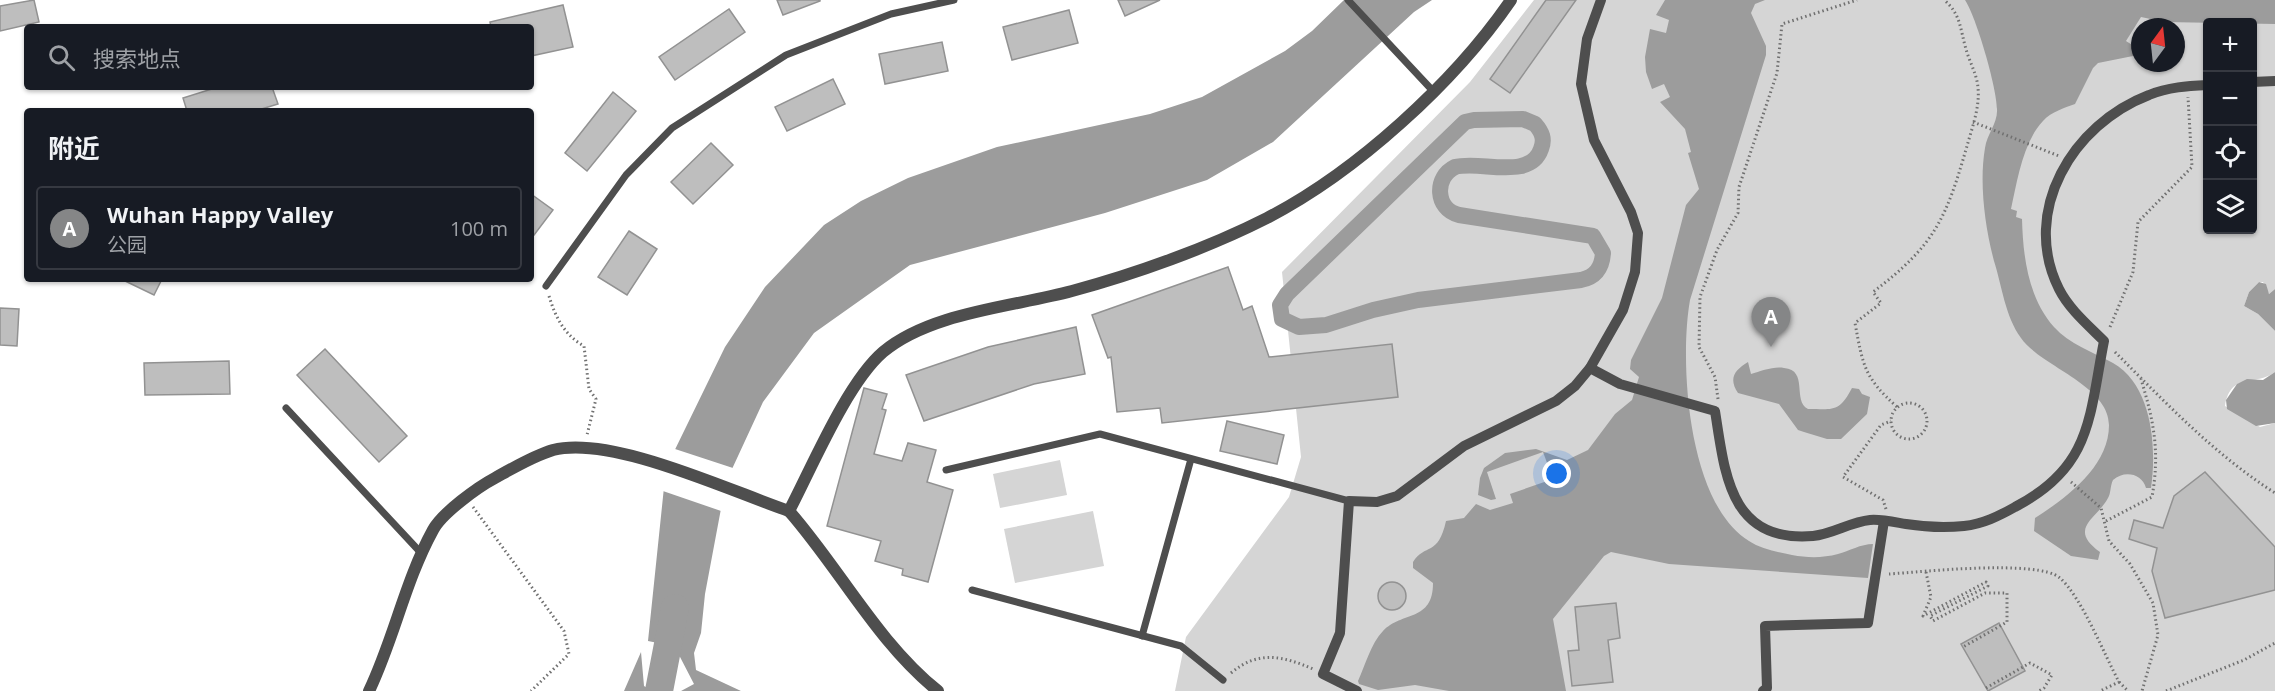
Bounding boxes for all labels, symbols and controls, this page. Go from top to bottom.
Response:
north arrow [2131,18,2185,72]
map controls [2203,18,2257,234]
button: + [2203,18,2257,72]
search box [24,24,534,90]
icon: search [45,41,78,74]
text: 搜索地点 [93,43,181,73]
button: − [2203,72,2257,126]
button: locate [2203,126,2257,180]
text: 附近 [48,130,100,166]
button: layers [2203,180,2257,234]
text: Wuhan Happy Valley [107,199,333,229]
text: A [63,215,76,242]
text: 100 m [450,215,508,242]
text: 公园 [107,231,147,258]
pin: A [1752,298,1790,347]
your location [1542,459,1571,488]

